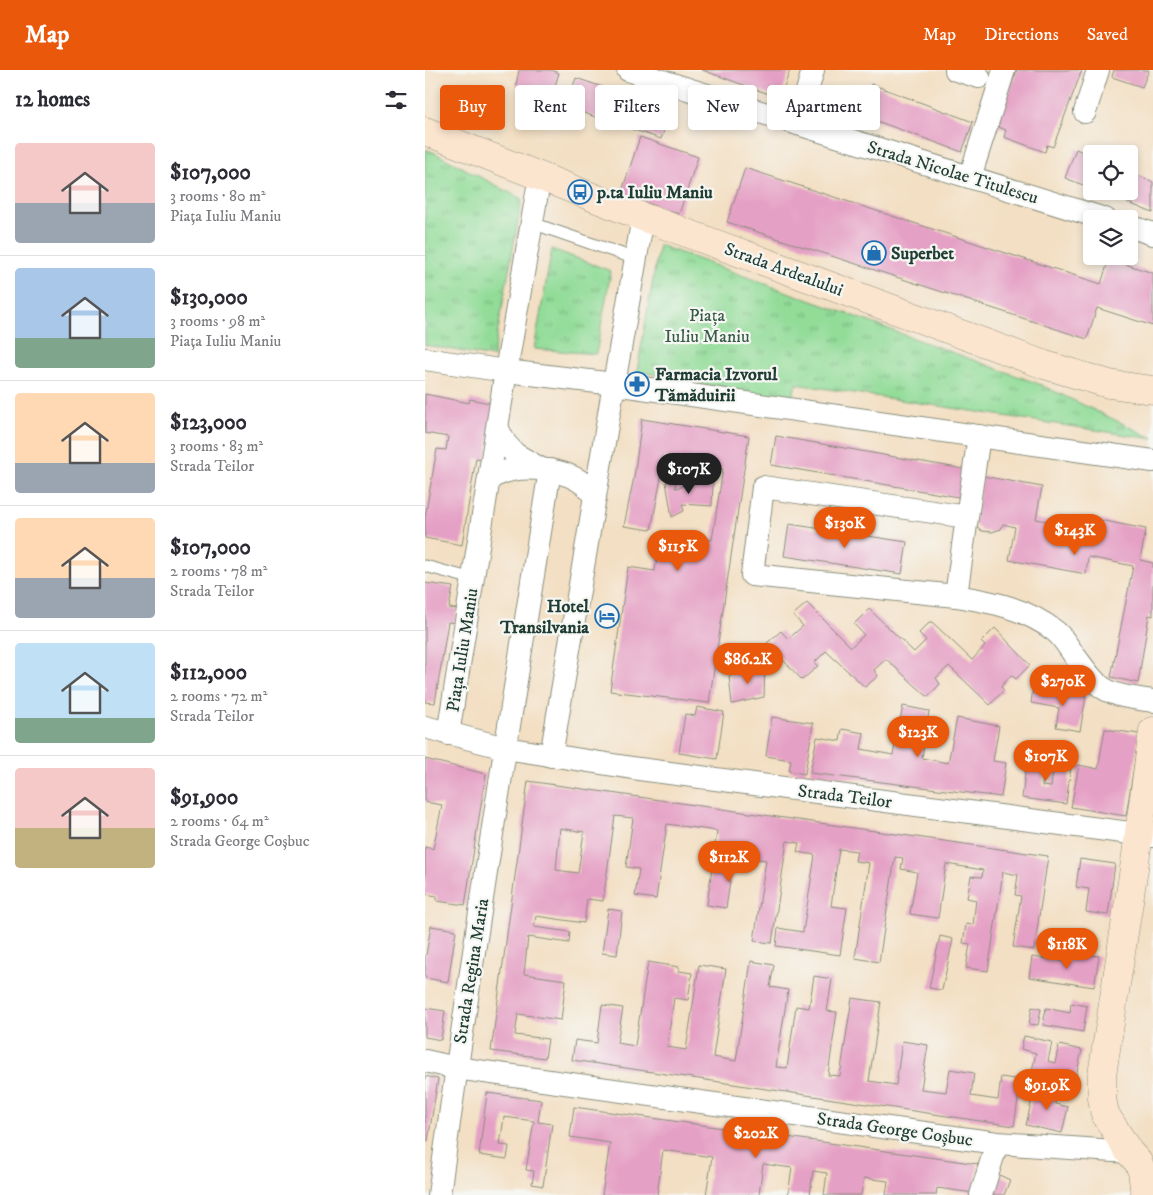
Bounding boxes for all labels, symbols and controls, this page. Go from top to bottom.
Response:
text: Map [25,20,69,50]
text: Map [923,24,956,46]
text: Directions [984,24,1059,46]
text: Saved [1087,24,1128,46]
chip: Buy [440,85,505,130]
chip: Rent [515,85,585,130]
chip: Filters [595,85,678,130]
chip: New [688,85,757,130]
chip: Apartment [767,85,880,130]
icon: filters [382,86,410,114]
text: 12 homes [15,87,90,113]
street label: Strada Nicolae Titulescu [865,136,1041,210]
map controls [1083,145,1138,265]
button: locate [1083,145,1138,200]
text: $107,000 [170,160,251,186]
icon: home [55,163,115,223]
bus stop icon: p.ta Iuliu Maniu [567,179,593,205]
place label: p.ta Iuliu Maniu [596,182,713,204]
text: 3 rooms · 80 m² [170,186,266,206]
text: Piața Iuliu Maniu [170,206,281,226]
button: layers [1083,210,1138,265]
street label: Strada Ardealului [721,238,846,302]
shop icon: Superbet [861,240,887,266]
place label: Superbet [891,243,954,265]
text: $130,000 [170,285,248,311]
icon: home [55,288,115,348]
park label: Piața Iuliu Maniu [664,305,750,348]
text: 3 rooms · 98 m² [170,311,265,331]
text: Piața Iuliu Maniu [170,331,281,351]
place label: Farmacia Izvorul Tămăduirii [654,364,778,407]
pharmacy icon: Farmacia Izvorul Tămăduirii [624,371,650,397]
text: $123,000 [170,410,247,436]
icon: home [55,413,115,473]
text: 3 rooms · 83 m² [170,436,263,456]
pin: $107K [654,452,724,495]
text: Strada Teilor [170,456,254,476]
text: $107K [668,459,710,479]
pin: $130K [810,506,880,549]
text: $130K [825,513,865,533]
pin: $143K [1040,514,1110,556]
text: $143K [1054,520,1096,540]
pin: $115K [643,530,713,572]
text: $107,000 [170,535,251,561]
text: $115K [658,536,698,556]
icon: home [55,538,115,598]
text: 2 rooms · 78 m² [170,561,267,581]
text: Strada Teilor [170,581,254,601]
street label: Piața Iuliu Maniu [442,586,484,714]
place label: Hotel Transilvania [499,596,590,639]
hotel icon: Hotel Transilvania [594,603,620,629]
pin: $86.2K [707,642,789,685]
text: $86.2K [724,649,772,669]
text: $112,000 [170,660,247,686]
icon: home [55,663,115,723]
pin: $270K [1028,664,1098,707]
text: $270K [1041,671,1085,691]
text: 2 rooms · 72 m² [170,686,267,706]
text: Strada Teilor [170,706,254,726]
pin: $123K [883,716,953,758]
text: $123K [898,722,938,742]
pin: $107K [1011,740,1081,782]
text: $107K [1025,746,1067,766]
street label: Strada Teilor [797,780,893,814]
text: $91,900 [170,785,238,811]
icon: home [55,788,115,848]
text: 2 rooms · 64 m² [170,811,269,831]
text: Strada George Coșbuc [170,831,310,851]
pin: $112K [694,840,764,883]
text: $112K [709,847,749,867]
street label: Strada Regina Maria [450,897,494,1045]
pin: $118K [1032,928,1102,970]
text: $118K [1047,934,1087,954]
pin: $91.9K [1006,1068,1088,1111]
text: $91.9K [1024,1075,1070,1095]
street label: Strada George Coșbuc [816,1108,974,1152]
pin: $202K [721,1116,791,1159]
text: $202K [734,1123,778,1143]

